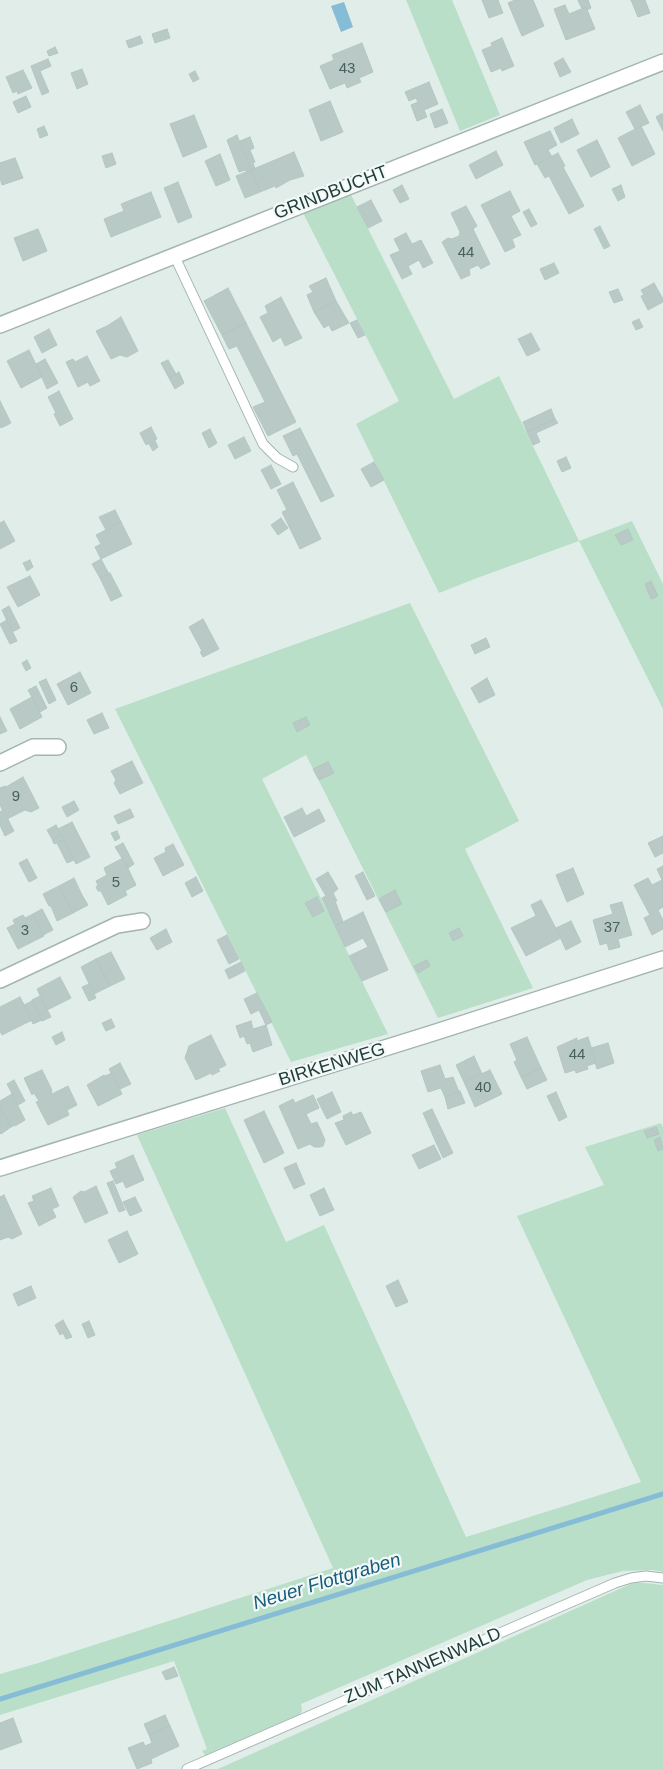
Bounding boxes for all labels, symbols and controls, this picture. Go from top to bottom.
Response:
house number: 43 [339,60,355,78]
street label: GRINDBUCHT [271,161,391,225]
house number: 44 [458,244,474,262]
house number: 6 [70,679,78,697]
house number: 9 [12,788,20,806]
house number: 5 [112,874,120,892]
house number: 37 [604,919,620,937]
house number: 3 [21,922,29,940]
street label: BIRKENWEG [276,1039,388,1091]
house number: 44 [569,1046,585,1064]
house number: 40 [475,1079,491,1097]
water label: Neuer Flottgraben [250,1549,404,1615]
street label: ZUM TANNENWALD [341,1623,505,1709]

